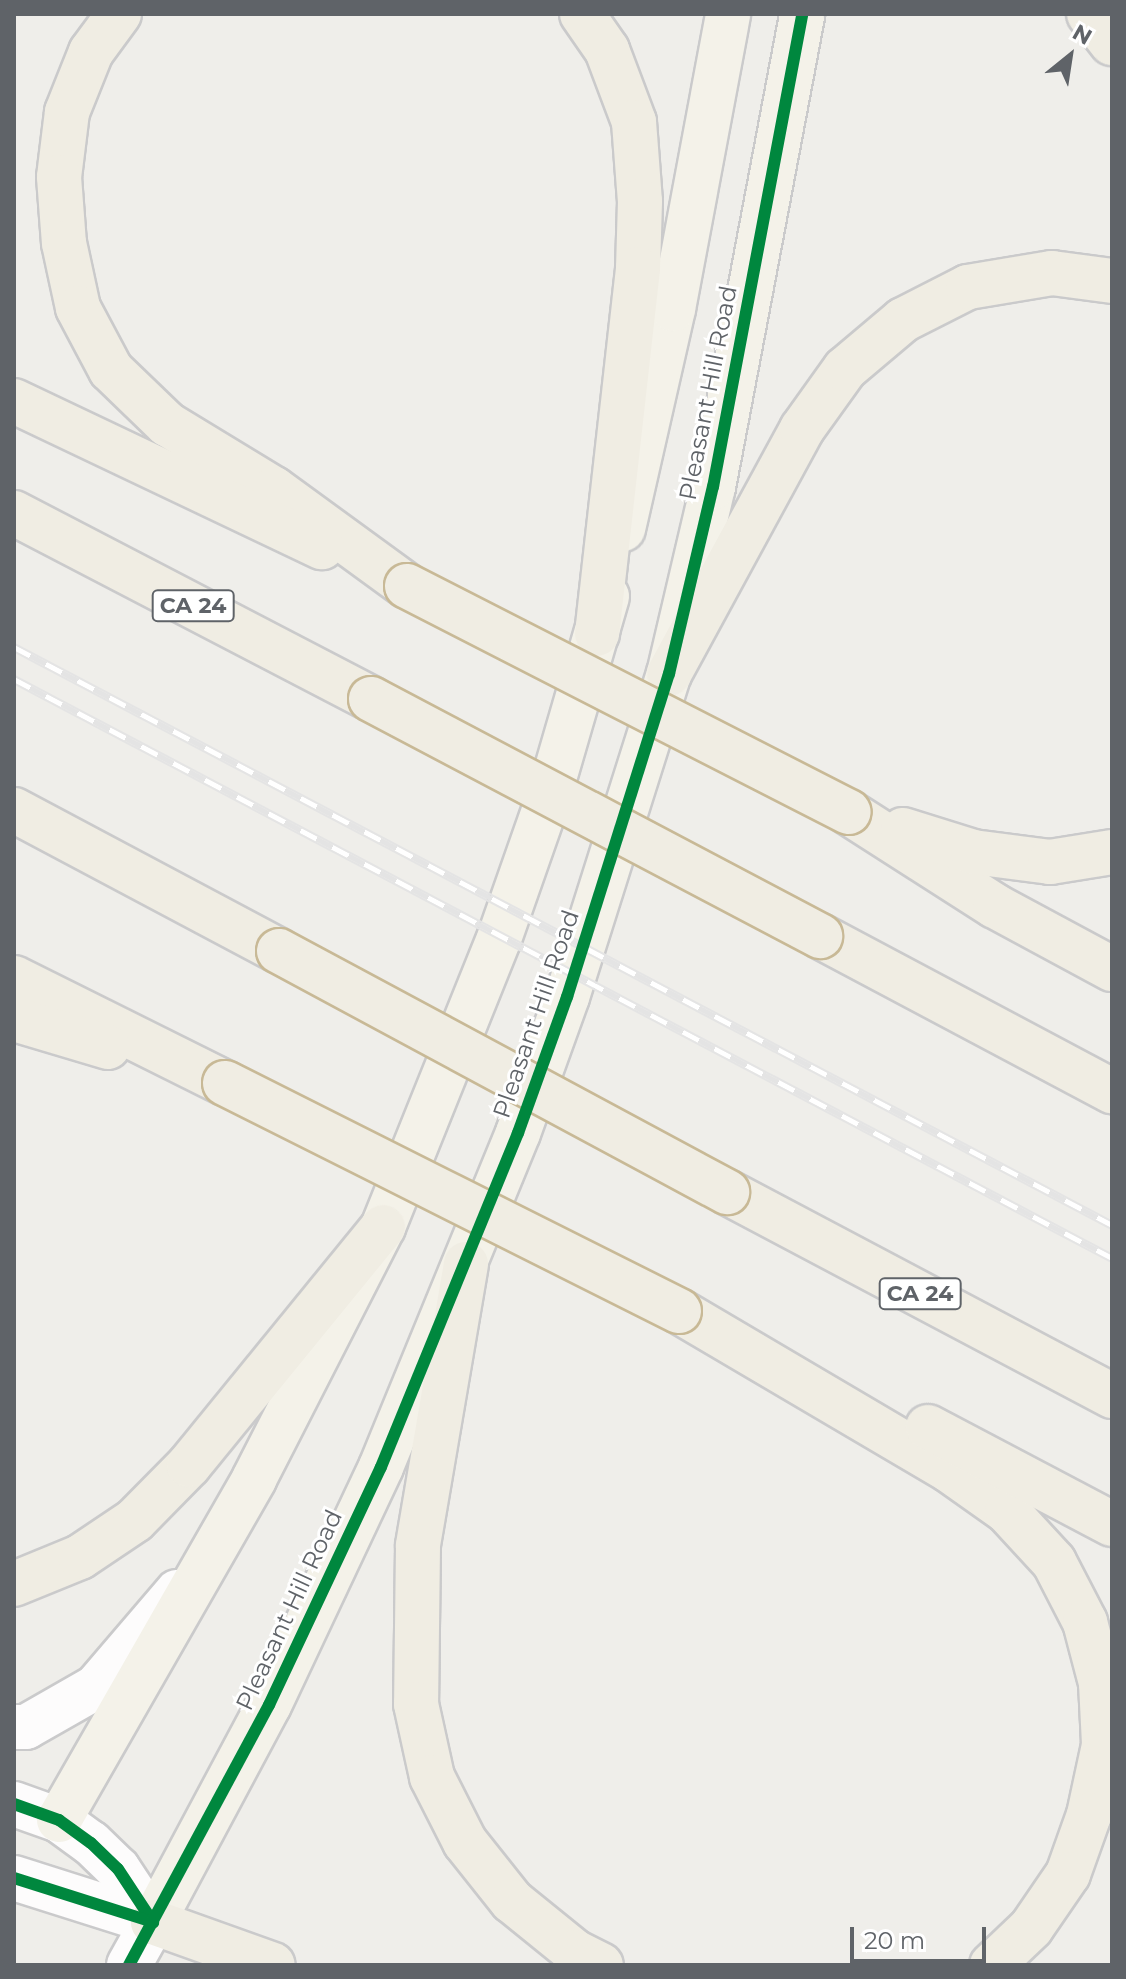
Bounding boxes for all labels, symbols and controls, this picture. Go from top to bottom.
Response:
north arrow [1030,16,1110,96]
text: N [1068,19,1097,51]
street label: Pleasant Hill Road [673,283,743,503]
road number: CA 24 [151,588,235,624]
street label: Pleasant Hill Road [487,906,585,1122]
road number: CA 24 [878,1276,962,1312]
street label: Pleasant Hill Road [230,1505,348,1715]
scale bar [854,1911,990,1961]
text: 20 m [864,1926,925,1955]

